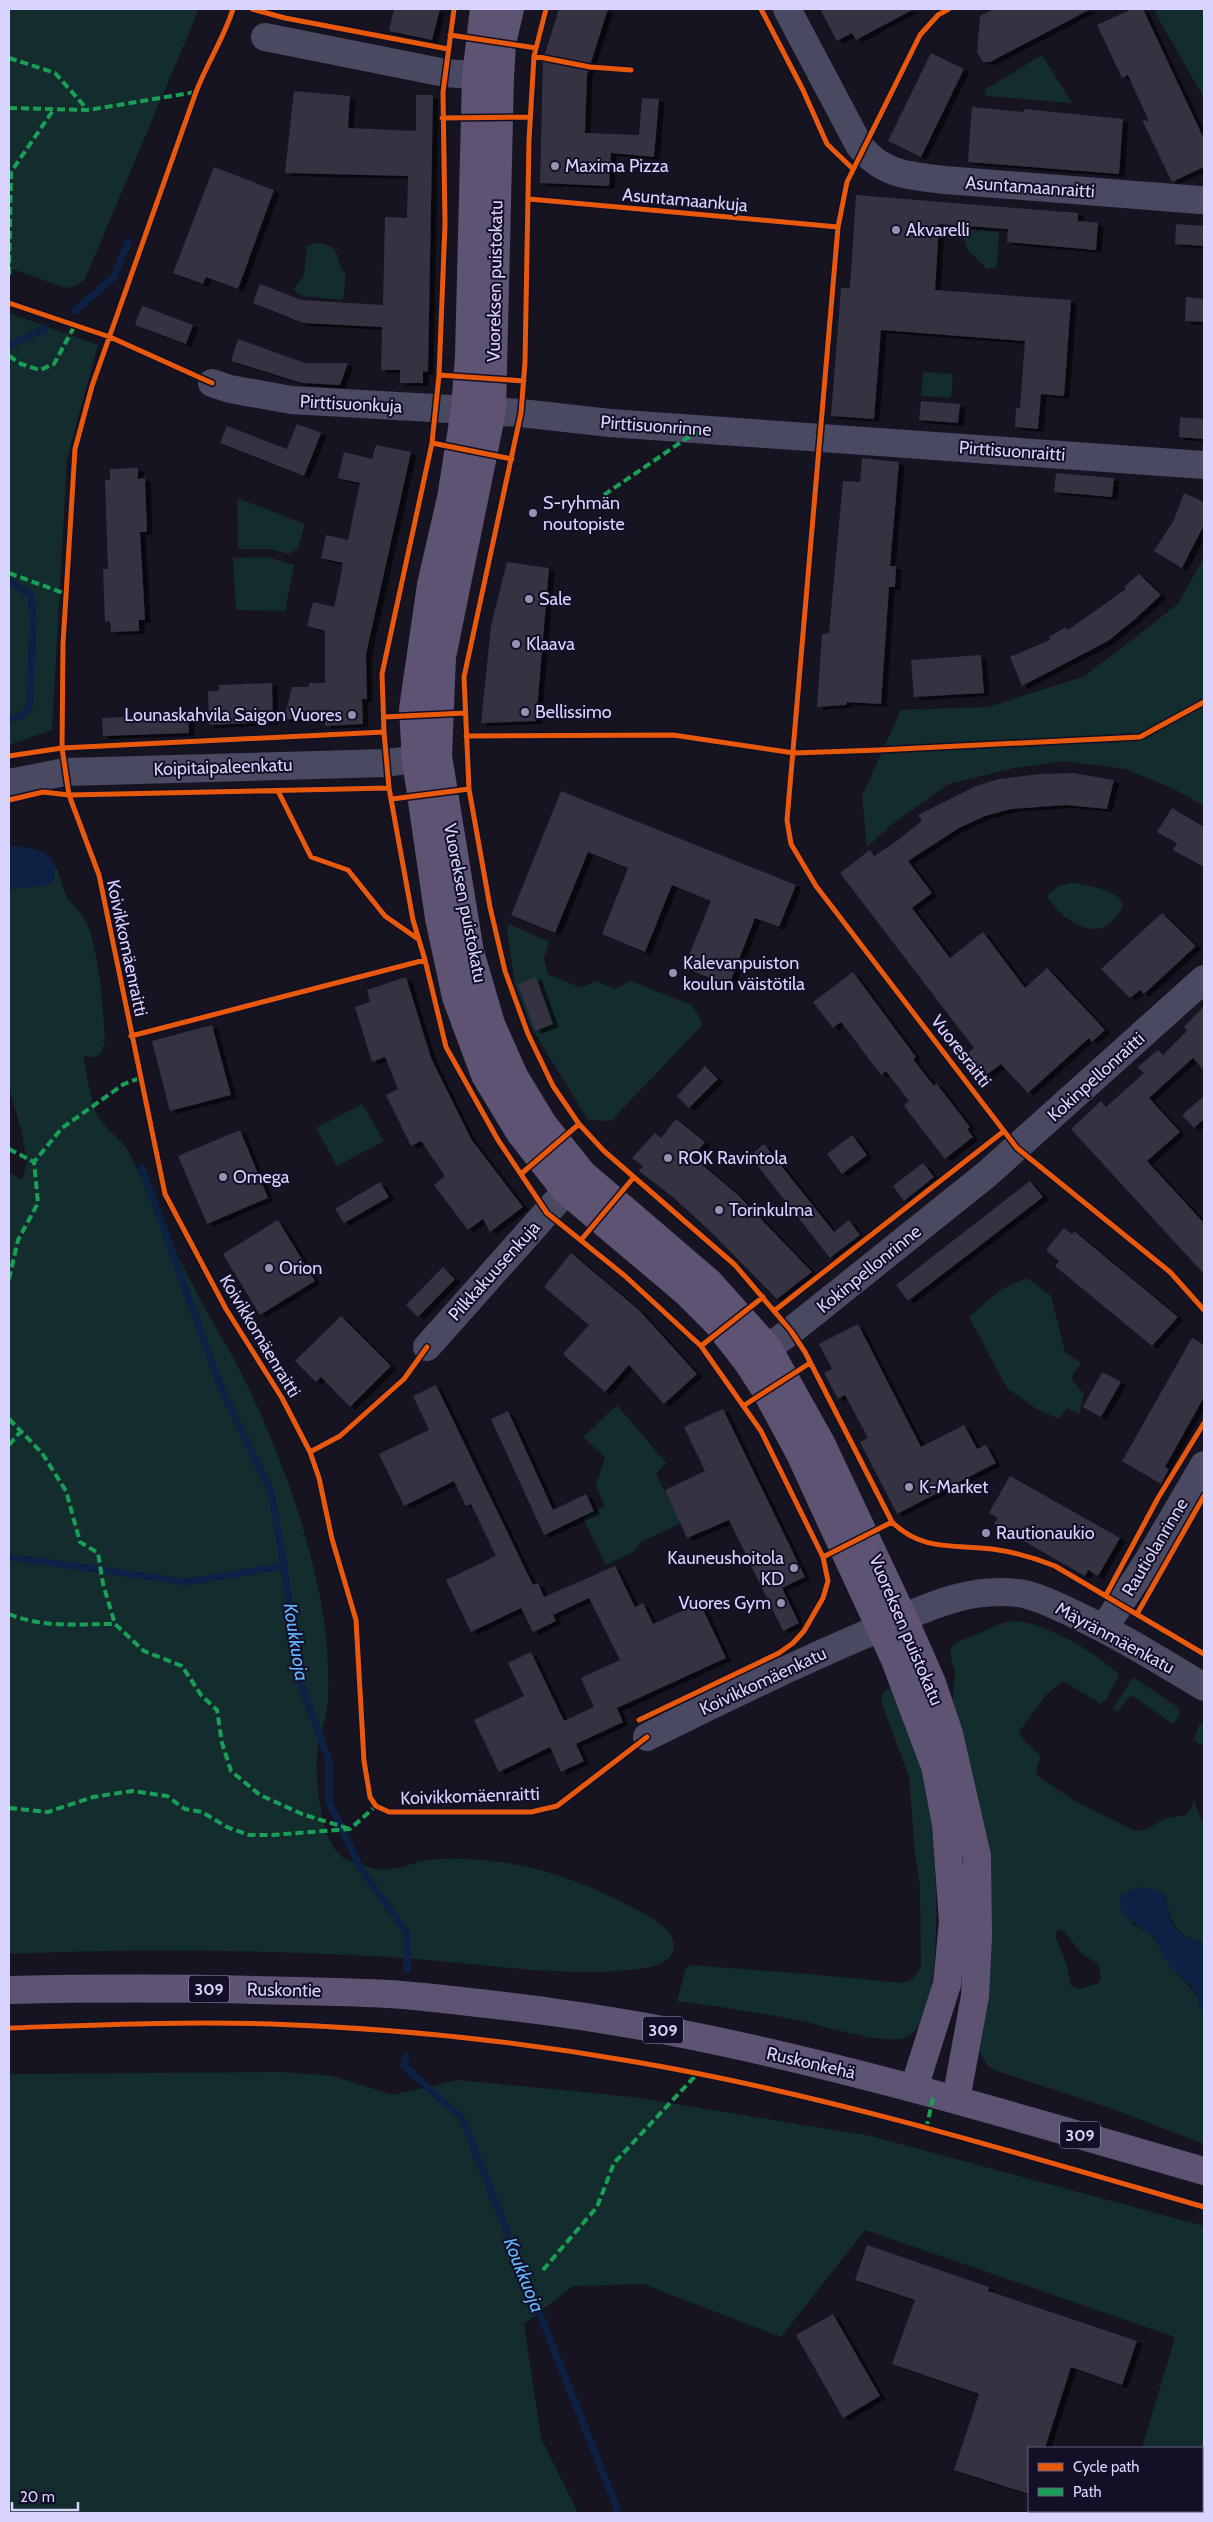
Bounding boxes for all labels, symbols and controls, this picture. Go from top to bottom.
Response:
place label: Maxima Pizza [565,155,669,177]
marker: Maxima Pizza [549,160,561,172]
street label: Asuntamaanraitti [965,172,1095,202]
street label: Asuntamaankuja [621,184,749,216]
street label: Vuoreksen puistokatu [483,200,507,362]
place label: Akvarelli [906,219,970,241]
marker: Akvarelli [890,224,902,236]
street label: Pirttisuonkuja [299,390,403,418]
street label: Pirttisuonrinne [600,411,712,441]
street label: Pirttisuonraitti [958,436,1066,466]
place label: S-ryhmän noutopiste [543,492,625,535]
marker: S-ryhmän noutopiste [527,507,539,519]
place label: Sale [539,588,572,610]
marker: Sale [523,593,535,605]
place label: Klaava [526,633,575,655]
marker: Klaava [510,638,522,650]
place label: Bellissimo [535,701,612,723]
place label: Lounaskahvila Saigon Vuores [124,704,342,726]
marker: Bellissimo [519,706,531,718]
marker: Lounaskahvila Saigon Vuores [346,709,358,721]
street label: Koipitaipaleenkatu [153,754,293,780]
street label: Vuoreksen puistokatu [439,822,491,984]
street label: Koivikkomäenraitti [102,878,152,1018]
place label: Kalevanpuiston koulun väistötila [683,952,805,995]
marker: Kalevanpuiston koulun väistötila [667,967,679,979]
street label: Vuoresraitti [926,1010,996,1092]
street label: Kokinpellonraitti [1043,1028,1149,1126]
place label: ROK Ravintola [678,1147,788,1169]
marker: ROK Ravintola [662,1152,674,1164]
place label: Omega [233,1166,290,1188]
marker: Omega [217,1171,229,1183]
place label: Torinkulma [729,1199,813,1221]
marker: Torinkulma [713,1204,725,1216]
street label: Pilkkakuusenkuja [443,1216,545,1325]
street label: Kokinpellonrinne [812,1220,926,1318]
place label: Orion [279,1257,322,1279]
marker: Orion [263,1262,275,1274]
street label: Koivikkomäenraitti [215,1271,305,1401]
place label: K-Market [919,1476,988,1498]
marker: K-Market [903,1481,915,1493]
street label: Rautiolanrinne [1117,1494,1193,1600]
place label: Rautionaukio [996,1522,1095,1544]
marker: Rautionaukio [980,1527,992,1539]
place label: Kauneushoitola KD [667,1547,784,1590]
street label: Vuoreksen puistokatu [864,1551,948,1709]
marker: Kauneushoitola KD [788,1562,800,1574]
place label: Vuores Gym [678,1592,771,1614]
marker: Vuores Gym [775,1597,787,1609]
street label: Mäyränmäenkatu [1052,1597,1178,1679]
water label: Koukkuoja [278,1601,314,1683]
street label: Koivikkomäenkatu [696,1642,830,1720]
street label: Koivikkomäenraitti [400,1783,540,1809]
road number: 309 [189,1976,229,2002]
street label: Ruskontie [247,1978,321,2002]
road number: 309 [643,2016,683,2044]
street label: Ruskonkehä [764,2042,858,2084]
road number: 309 [1060,2122,1100,2148]
water label: Koukkuoja [499,2234,549,2316]
legend [1028,2447,1203,2512]
text: Cycle path [1073,2458,1139,2476]
scale bar [12,2480,79,2512]
text: Path [1073,2483,1102,2501]
text: 20 m [20,2488,55,2506]

